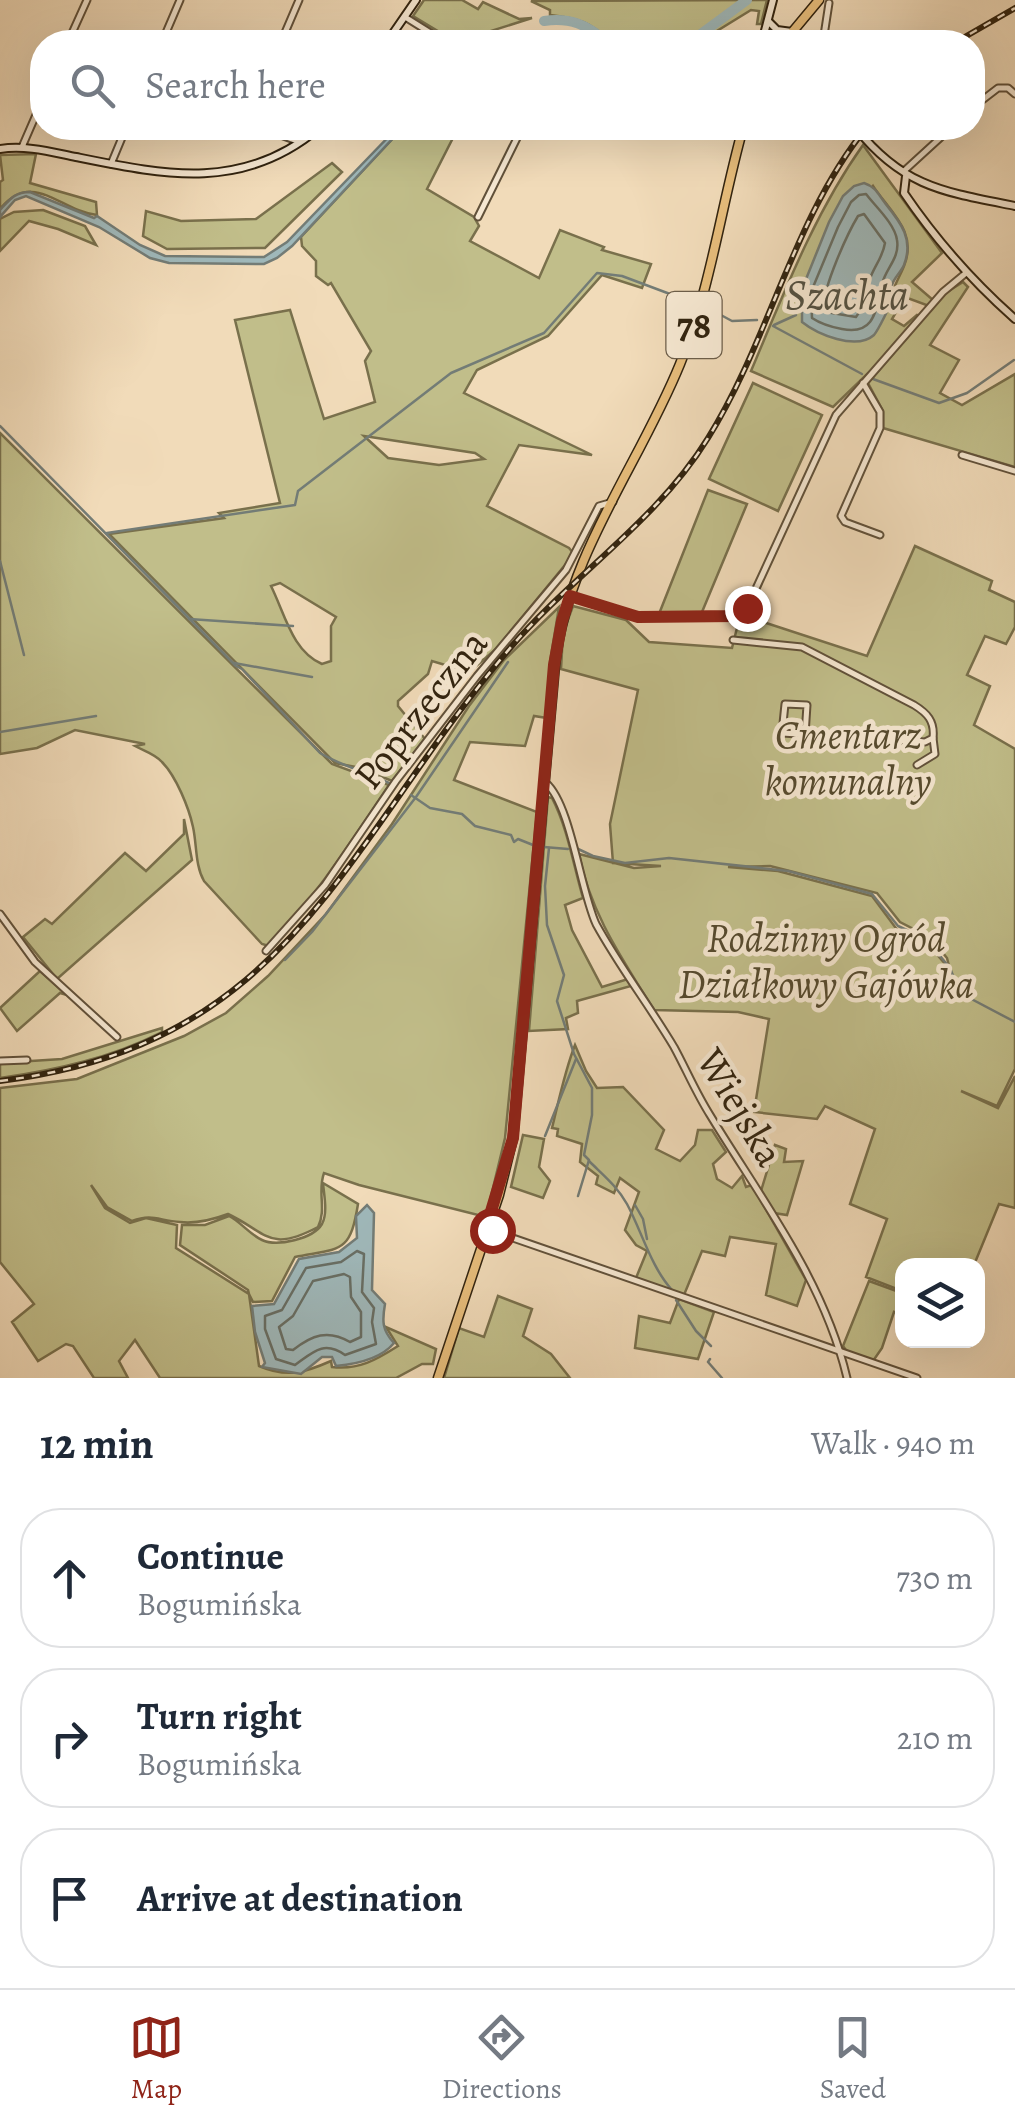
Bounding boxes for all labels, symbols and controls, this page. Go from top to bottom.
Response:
search box [30,30,985,140]
icon: search [65,58,120,113]
text: Search here [145,59,326,111]
water label: Szachta [785,266,909,323]
road number: 78 [666,292,722,358]
route end [725,586,771,632]
street label: Poprzeczna [341,618,500,801]
park label: Cmentarz komunalny [764,708,932,809]
park label: Rodzinny Ogród Działkowy Gajówka [678,911,974,1012]
street label: Wiejska [683,1037,797,1177]
route start [470,1208,516,1254]
map controls [895,1258,985,1348]
button: layers [895,1258,985,1348]
text: 12 min [40,1415,154,1472]
text: Walk · 940 m [811,1421,975,1465]
text: Continue [137,1530,284,1582]
icon: ahead [42,1551,97,1606]
text: 730 m [896,1556,973,1600]
text: Bogumińska [137,1582,302,1626]
text: Turn right [137,1690,302,1742]
icon: right [42,1711,97,1766]
text: 210 m [897,1716,973,1760]
text: Bogumińska [137,1742,302,1786]
icon: arrive [42,1871,97,1926]
text: Arrive at destination [137,1872,463,1924]
tab: Map [129,2010,184,2108]
tab: Directions [442,2010,562,2108]
tab: Saved [820,2010,886,2108]

